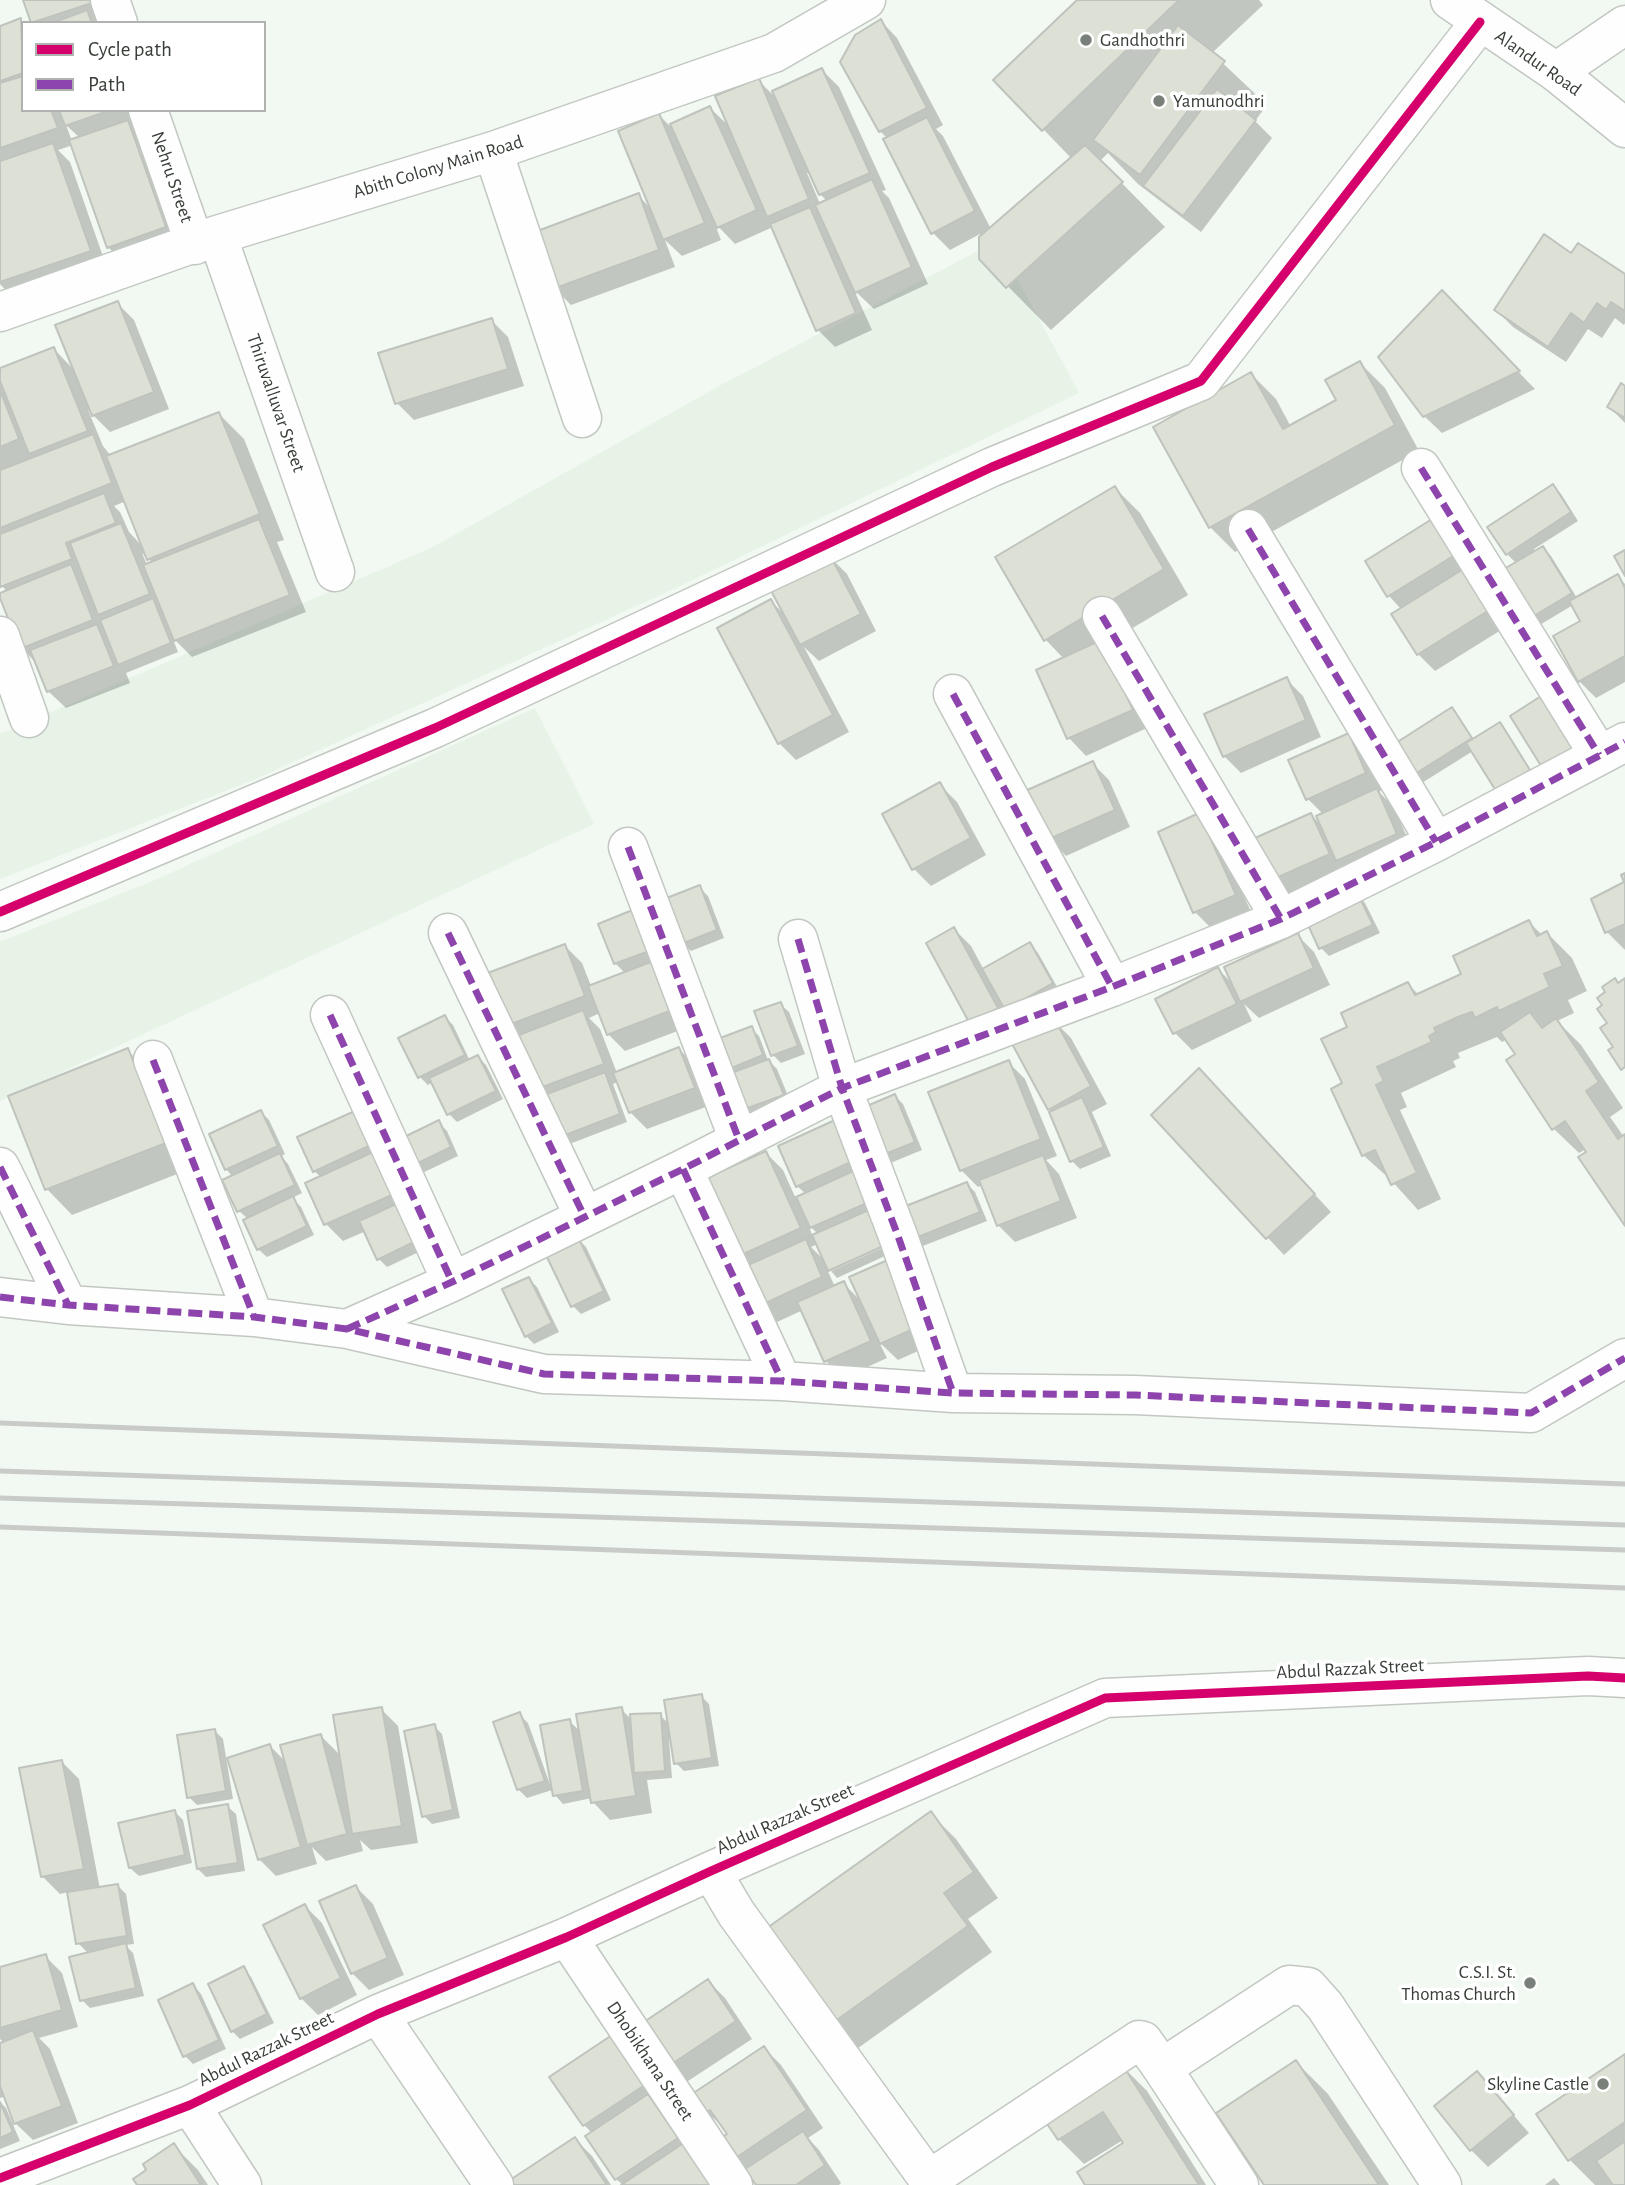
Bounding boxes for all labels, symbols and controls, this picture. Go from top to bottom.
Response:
legend [21,21,266,112]
street label: Alandur Road [1490,25,1586,101]
place label: Gandhothri [1100,29,1185,51]
marker: Gandhothri [1078,32,1094,48]
text: Cycle path [88,39,172,60]
text: Path [88,74,126,95]
place label: Yamunodhri [1173,90,1265,112]
marker: Yamunodhri [1151,93,1167,109]
street label: Nehru Street [146,129,198,225]
street label: Abith Colony Main Road [350,130,526,204]
street label: Thiruvalluvar Street [242,331,310,475]
street label: Abdul Razzak Street [1275,1654,1425,1684]
street label: Abdul Razzak Street [713,1778,857,1860]
place label: C.S.I. St. Thomas Church [1401,1961,1516,2005]
marker: C.S.I. St. Thomas Church [1522,1975,1538,1991]
street label: Dhobikhana Street [602,1997,698,2125]
street label: Abdul Razzak Street [194,2006,338,2092]
place label: Skyline Castle [1487,2073,1589,2095]
marker: Skyline Castle [1595,2076,1611,2092]

